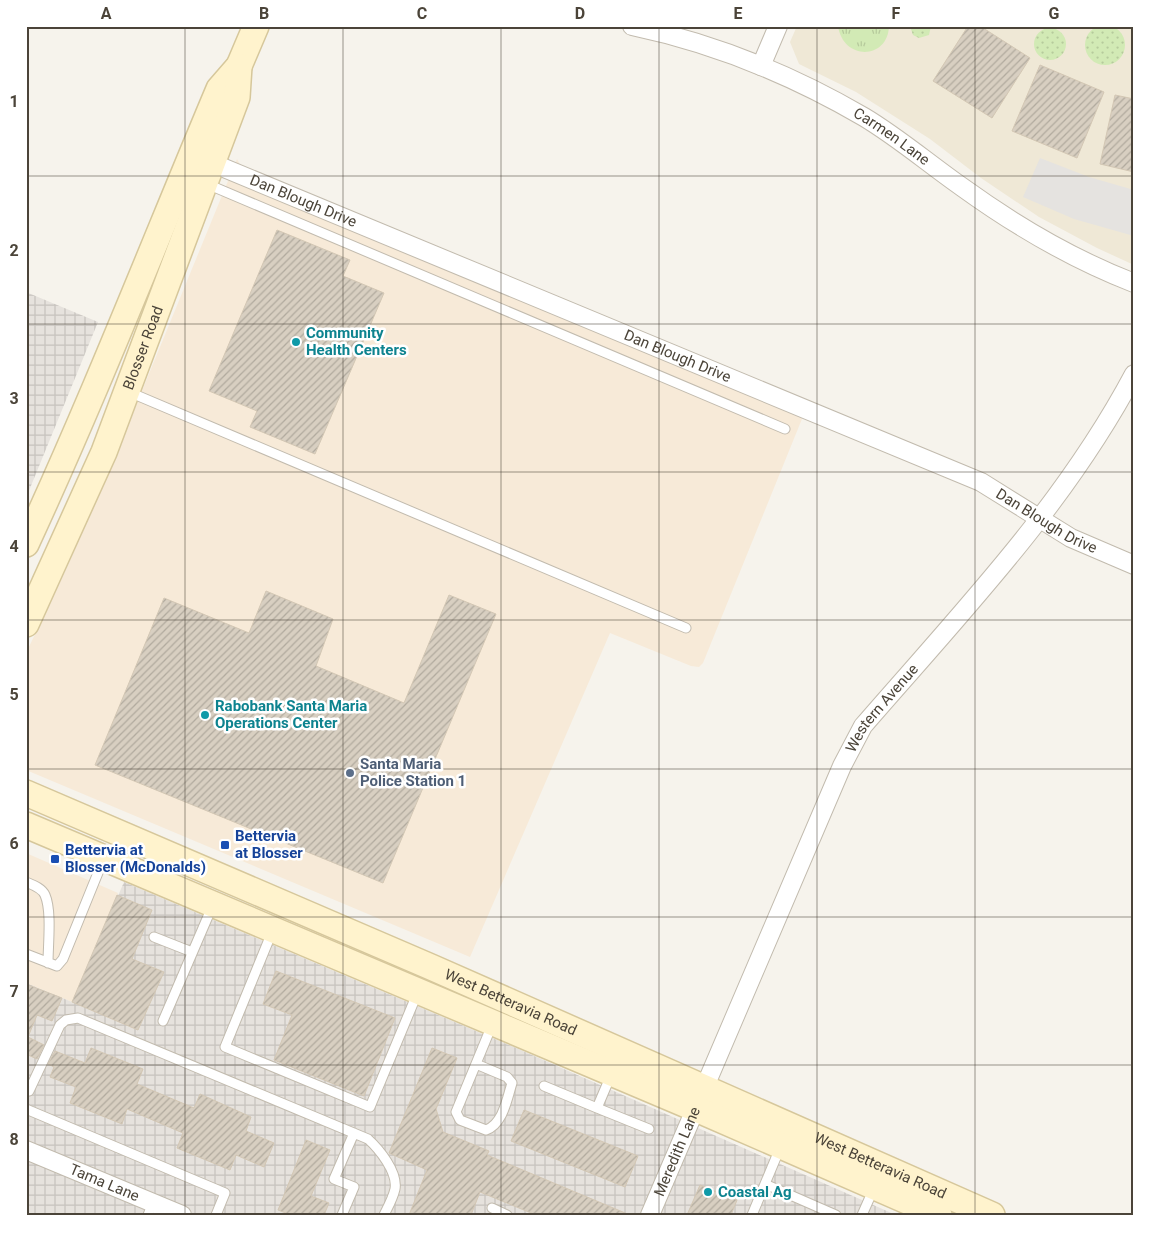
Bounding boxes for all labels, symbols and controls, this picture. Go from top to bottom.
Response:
text: A [101,4,112,23]
text: B [259,4,269,23]
text: C [417,4,427,23]
text: D [575,4,585,23]
text: E [734,4,743,23]
text: F [892,4,901,23]
text: G [1049,4,1060,23]
text: 1 [9,92,19,111]
street label: Carmen Lane [850,104,933,169]
street label: Dan Blough Drive [247,171,360,231]
text: 2 [9,241,19,260]
street label: Blosser Road [119,303,167,392]
place label: Community Health Centers [306,324,407,359]
street label: Dan Blough Drive [621,326,734,386]
marker: Community Health Centers [290,336,302,348]
text: 3 [9,389,19,408]
street label: Dan Blough Drive [993,485,1100,557]
text: 4 [9,537,19,556]
street label: Western Avenue [842,660,922,755]
text: 5 [9,685,19,704]
place label: Rabobank Santa Maria Operations Center [215,697,367,732]
marker: Rabobank Santa Maria Operations Center [199,709,211,721]
place label: Santa Maria Police Station 1 [360,755,466,790]
marker: Santa Maria Police Station 1 [344,767,356,779]
place label: Bettervia at Blosser [235,827,303,862]
text: 6 [9,834,19,853]
marker: Bettervia at Blosser [219,839,231,851]
place label: Bettervia at Blosser (McDonalds) [65,841,206,876]
marker: Bettervia at Blosser (McDonalds) [49,853,61,865]
street label: West Betteravia Road [442,965,580,1039]
text: 7 [9,982,19,1001]
street label: Meredith Lane [650,1104,704,1199]
street label: West Betteravia Road [811,1129,949,1203]
text: 8 [9,1130,19,1149]
street label: Tama Lane [67,1160,142,1205]
place label: Coastal Ag [718,1183,791,1201]
marker: Coastal Ag [702,1186,714,1198]

